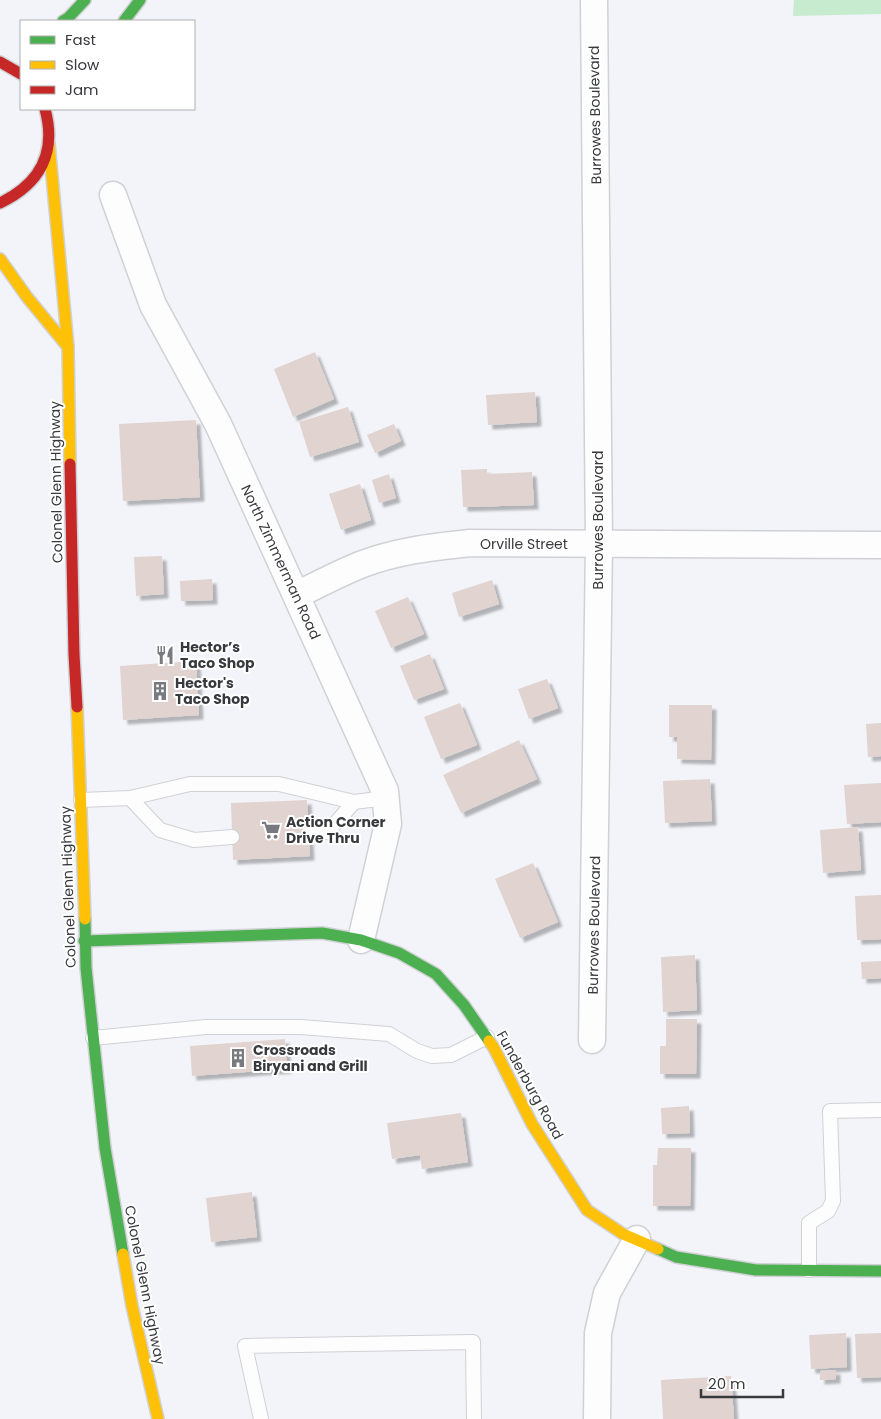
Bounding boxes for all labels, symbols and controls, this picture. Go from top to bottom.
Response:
legend [20,20,195,110]
text: Fast [65,29,96,50]
street label: Burrowes Boulevard [584,45,606,185]
text: Slow [65,54,100,75]
text: Jam [65,79,99,100]
street label: Colonel Glenn Highway [45,401,67,563]
street label: Burrowes Boulevard [588,451,608,589]
street label: North Zimmerman Road [236,481,326,643]
street label: Orville Street [480,534,568,554]
place label: Hector’s Taco Shop [180,637,255,673]
restaurant icon: Hector’s Taco Shop [154,644,176,666]
place label: Hector's Taco Shop [175,673,250,709]
building icon: Hector's Taco Shop [149,680,171,702]
street label: Colonel Glenn Highway [55,806,81,968]
place label: Action Corner Drive Thru [286,812,386,848]
supermarket icon: Action Corner Drive Thru [260,819,282,841]
street label: Burrowes Boulevard [583,855,605,995]
street label: Funderburg Road [492,1027,568,1143]
place label: Crossroads Biryani and Grill [253,1040,368,1076]
building icon: Crossroads Biryani and Grill [227,1047,249,1069]
street label: Colonel Glenn Highway [120,1204,170,1367]
scale bar [701,1366,784,1398]
text: 20 m [708,1373,746,1394]

